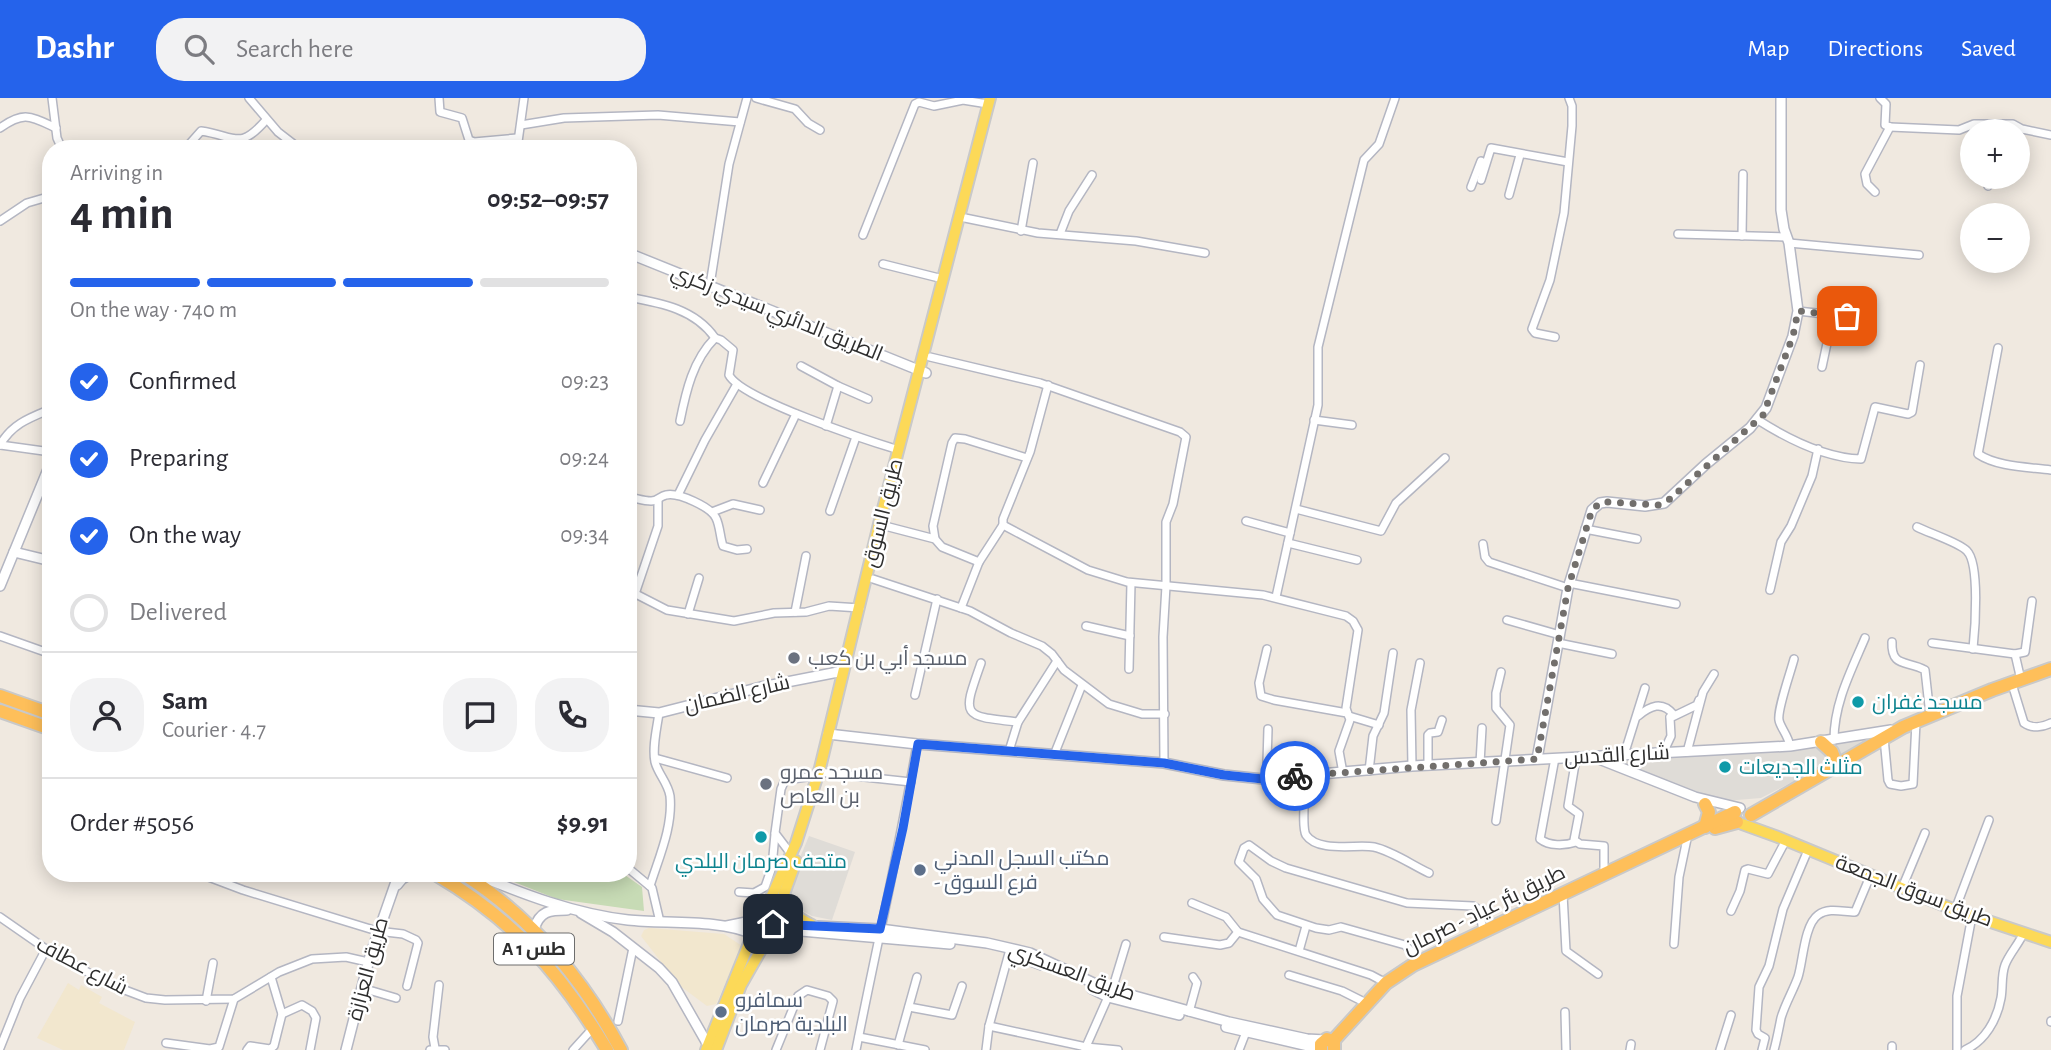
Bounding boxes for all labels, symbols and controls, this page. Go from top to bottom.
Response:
search box [156,18,646,81]
icon: search [180,30,218,68]
text: Dashr [35,32,114,65]
text: Search here [236,36,353,62]
text: Map [1747,37,1789,61]
text: Directions [1827,37,1923,61]
text: Saved [1961,37,2016,61]
map controls [1960,119,2030,273]
button: + [1960,119,2030,189]
text: Arriving in [70,162,163,185]
text: 09:52–09:57 [487,186,609,212]
text: 4 min [70,191,174,237]
button: − [1960,203,2030,273]
street label: الطريق الدائري سيدي زكري [666,261,886,370]
pin [1817,286,1877,346]
icon: bag [1828,297,1866,335]
text: On the way · 740 m [70,299,237,322]
icon: check [70,363,108,401]
text: Confirmed [129,368,237,394]
text: 09:23 [561,370,609,393]
icon: check [70,440,108,478]
text: Preparing [129,445,228,471]
text: 09:24 [559,447,609,470]
street label: طريق السوق [859,457,909,570]
icon: check [70,517,108,555]
text: On the way [129,522,241,548]
text: 09:34 [560,524,609,547]
text: Delivered [129,599,227,625]
place label: مسجد أبي بن كعب [808,645,968,674]
marker: مسجد أبي بن كعب [786,650,802,666]
street label: شارع الضمان [682,672,793,719]
button: person [70,678,144,752]
button: chat [443,678,517,752]
button: phone [535,678,609,752]
text: Sam [162,688,208,714]
place label: مسجد غفران [1872,692,1983,715]
marker: مسجد غفران [1850,694,1866,710]
text: Courier · 4.7 [162,719,266,742]
courier [1260,741,1330,811]
street label: شارع القدس [1564,742,1670,771]
icon: bike [1276,757,1314,795]
place label: مثلث الجديعات [1739,757,1863,778]
marker: مثلث الجديعات [1717,759,1733,775]
place label: مسجد عمرو بن العاص [780,762,883,809]
marker: مسجد عمرو بن العاص [758,776,774,792]
text: Order #5056 [70,810,194,836]
text: $9.91 [557,810,609,836]
marker: متحف صرمان البلدي [753,829,769,845]
place label: مكتب السجل المدني - فرع السوق [934,848,1109,896]
place label: متحف صرمان البلدي [675,851,847,877]
street label: طريق سوق الجمعة [1832,851,1995,932]
marker: مكتب السجل المدني - فرع السوق [912,862,928,878]
street label: طريق بئر عياد - صرمان [1399,862,1569,960]
pin [743,894,803,954]
icon: home [754,905,792,943]
street label: طريق العزازة [344,915,394,1023]
street label: شارع عطاف [31,933,131,1001]
road number: A 1 طس [494,934,574,964]
street label: طريق العسكري [1004,939,1138,1009]
place label: سمافرو البلدية صرمان [735,990,848,1037]
marker: سمافرو البلدية صرمان [713,1004,729,1020]

